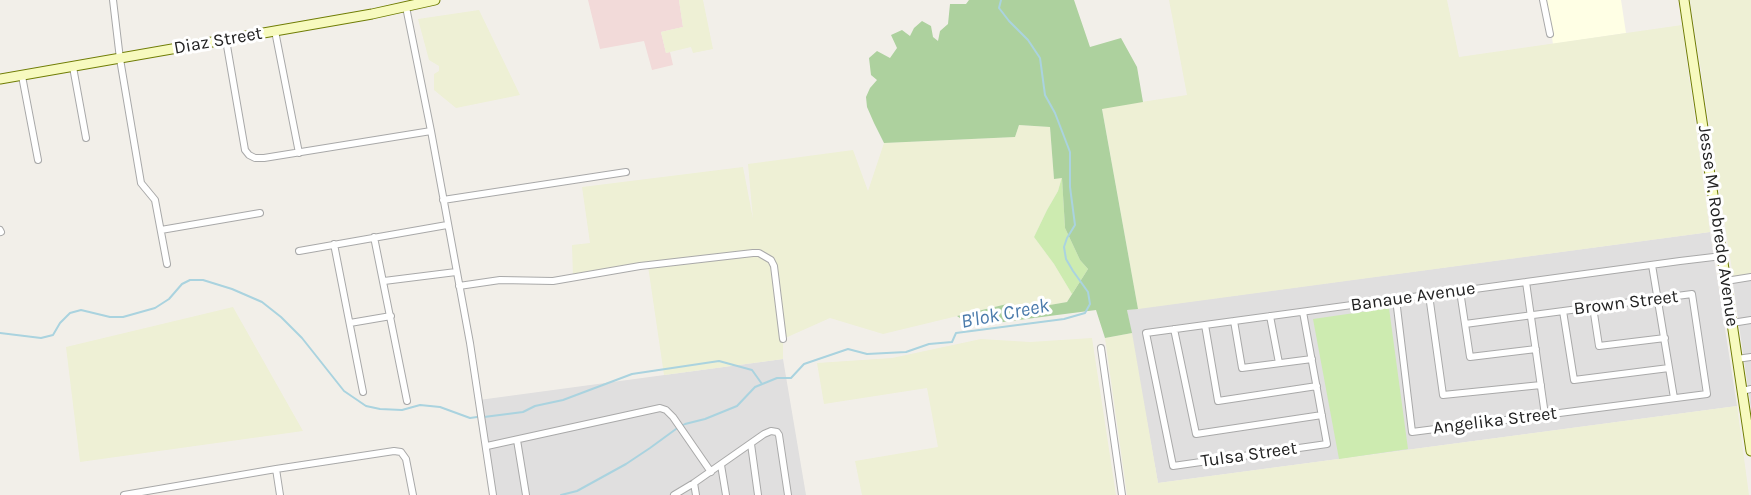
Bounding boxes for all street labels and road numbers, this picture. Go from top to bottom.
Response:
street label: Diaz Street [172,23,264,59]
street label: Jesse M. Robredo Avenue [1693,124,1743,328]
street label: Banaue Avenue [1349,278,1477,316]
street label: Brown Street [1573,286,1679,320]
street label: Angelika Street [1432,403,1558,439]
street label: Tulsa Street [1200,438,1298,472]

